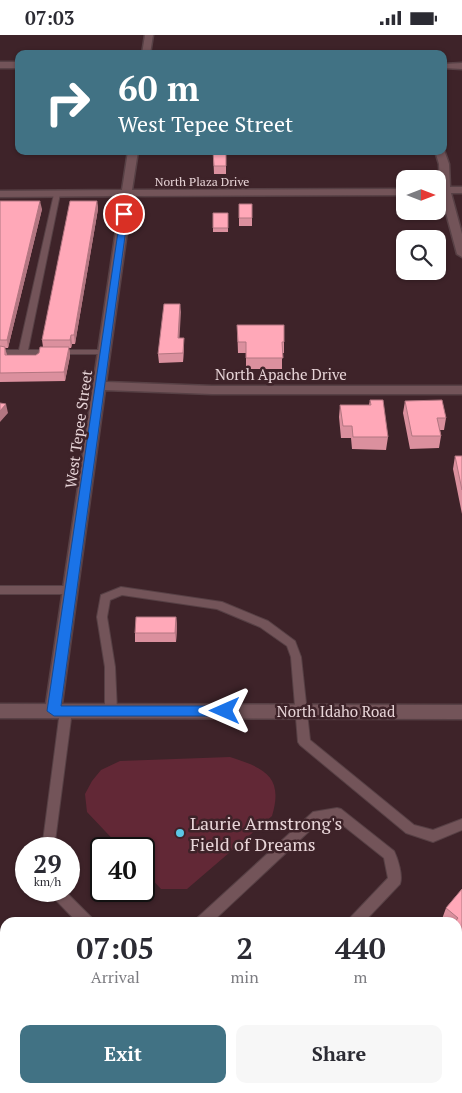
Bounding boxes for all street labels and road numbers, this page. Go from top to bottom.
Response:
street label: North Plaza Drive [155,174,249,189]
street label: North Apache Drive [215,364,347,384]
street label: West Tepee Street [60,368,96,490]
street label: North Idaho Road [277,701,395,721]

